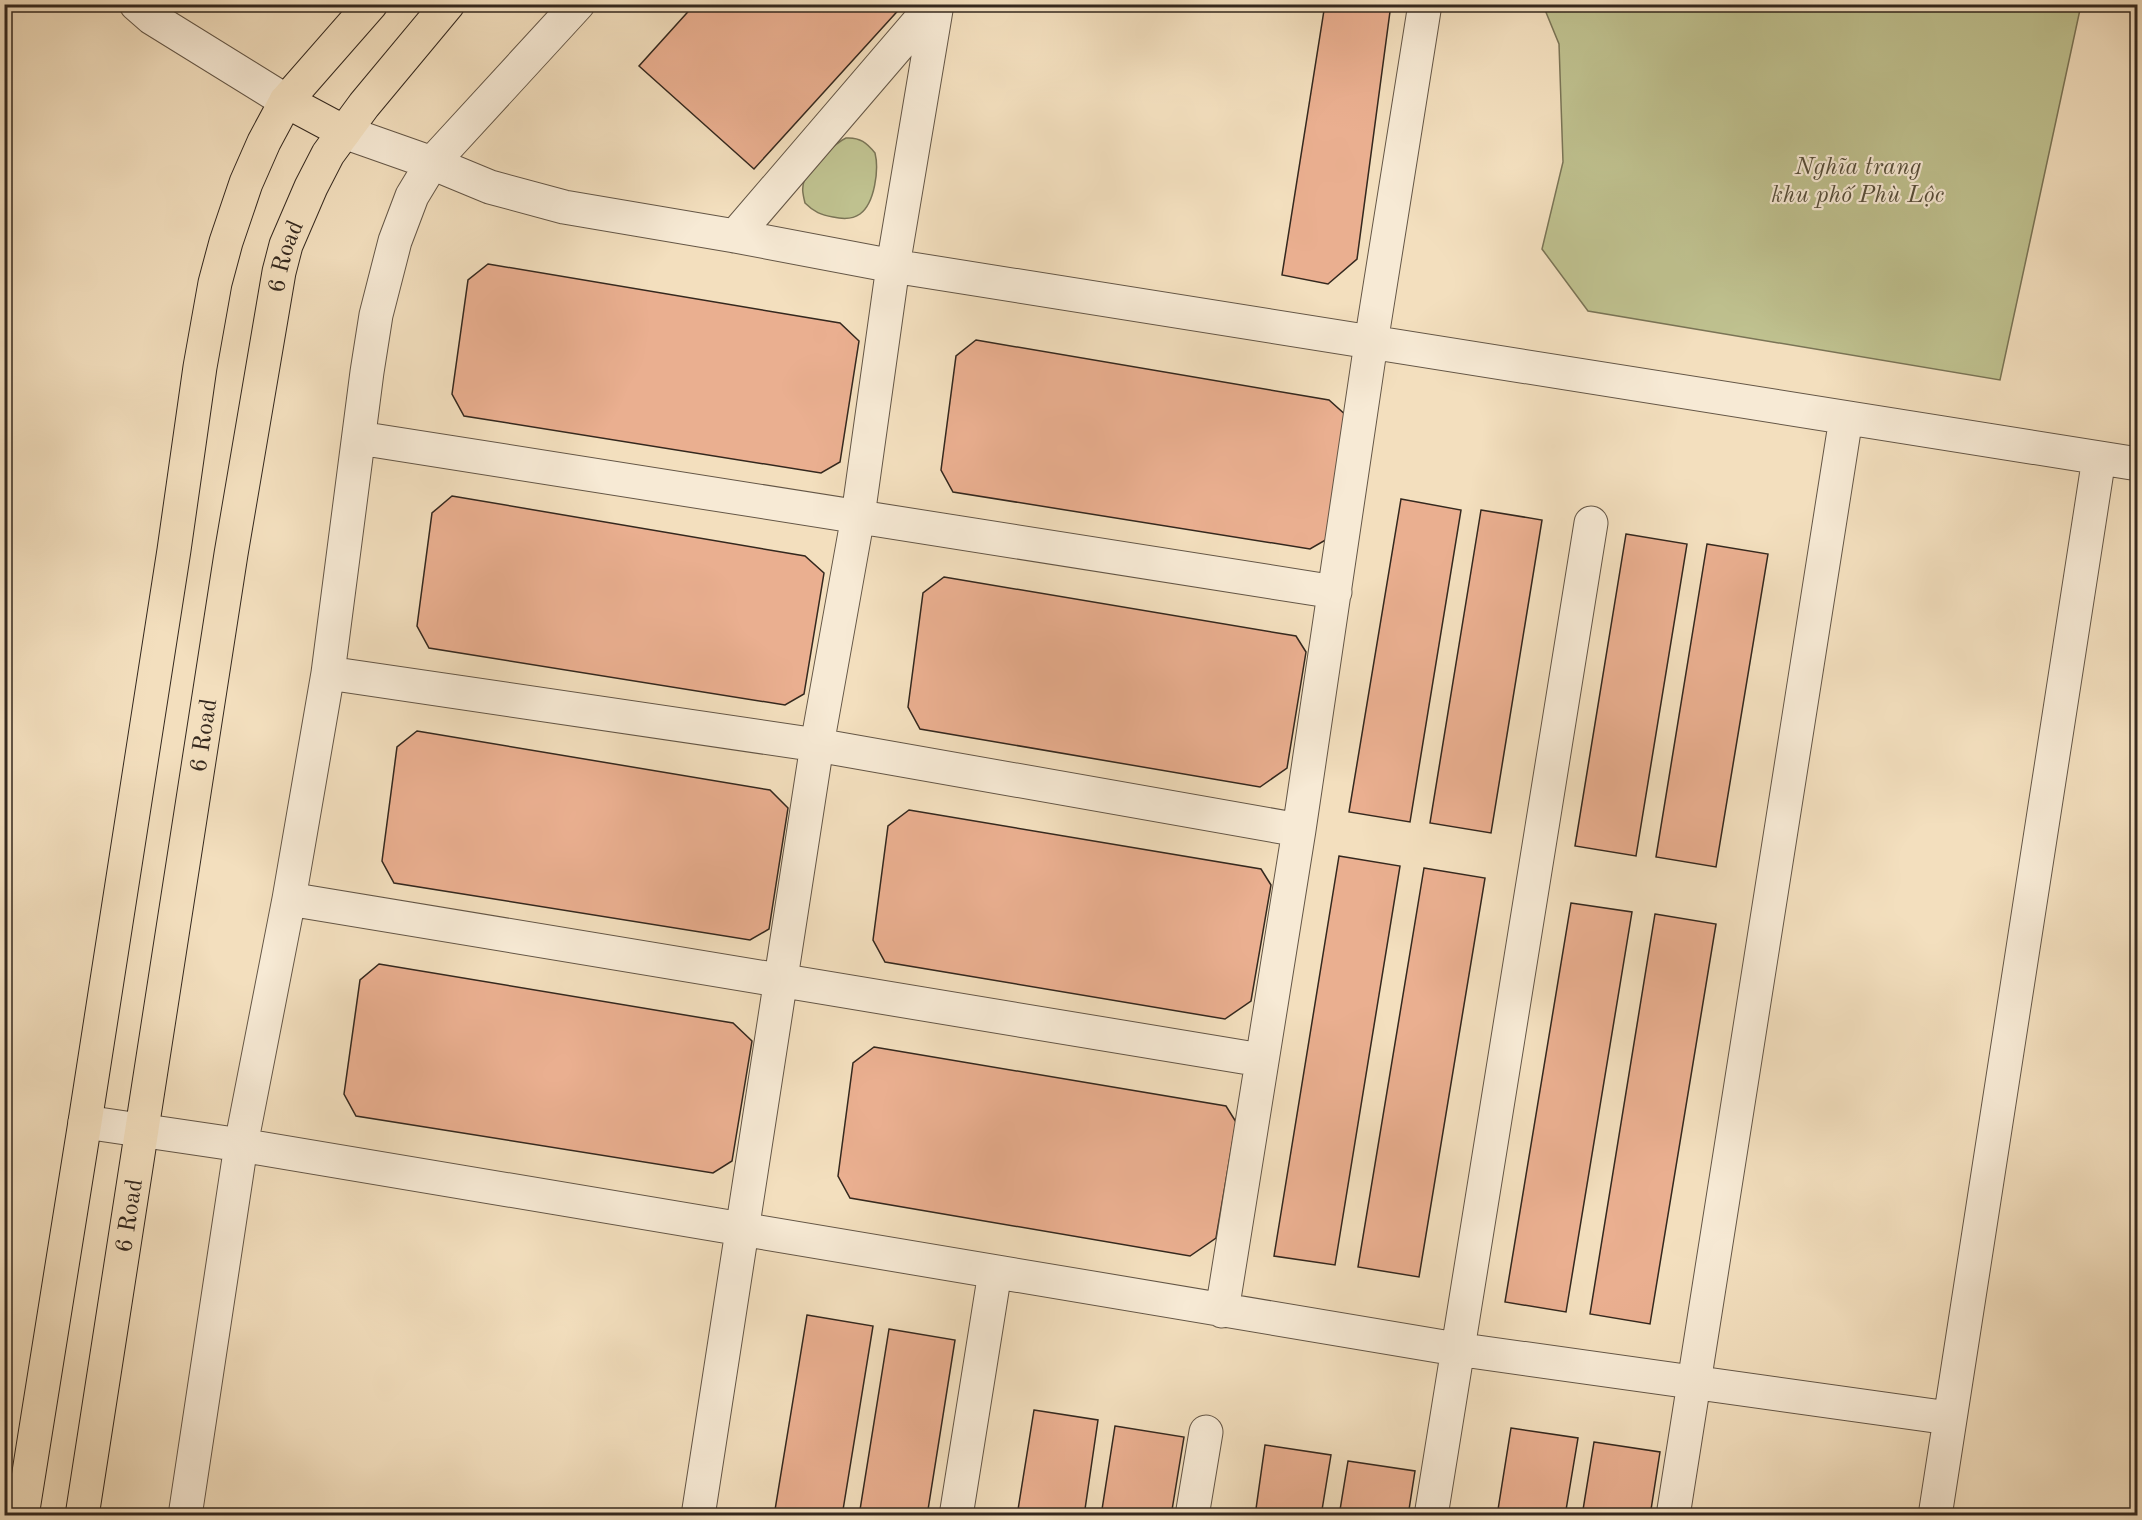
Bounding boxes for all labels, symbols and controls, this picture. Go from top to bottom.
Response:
park label: Nghĩa trang khu phố Phù Lộc [1771,156,1945,208]
street label: 6 Road [266,217,309,295]
street label: 6 Road [187,697,222,774]
street label: 6 Road [113,1177,148,1254]

